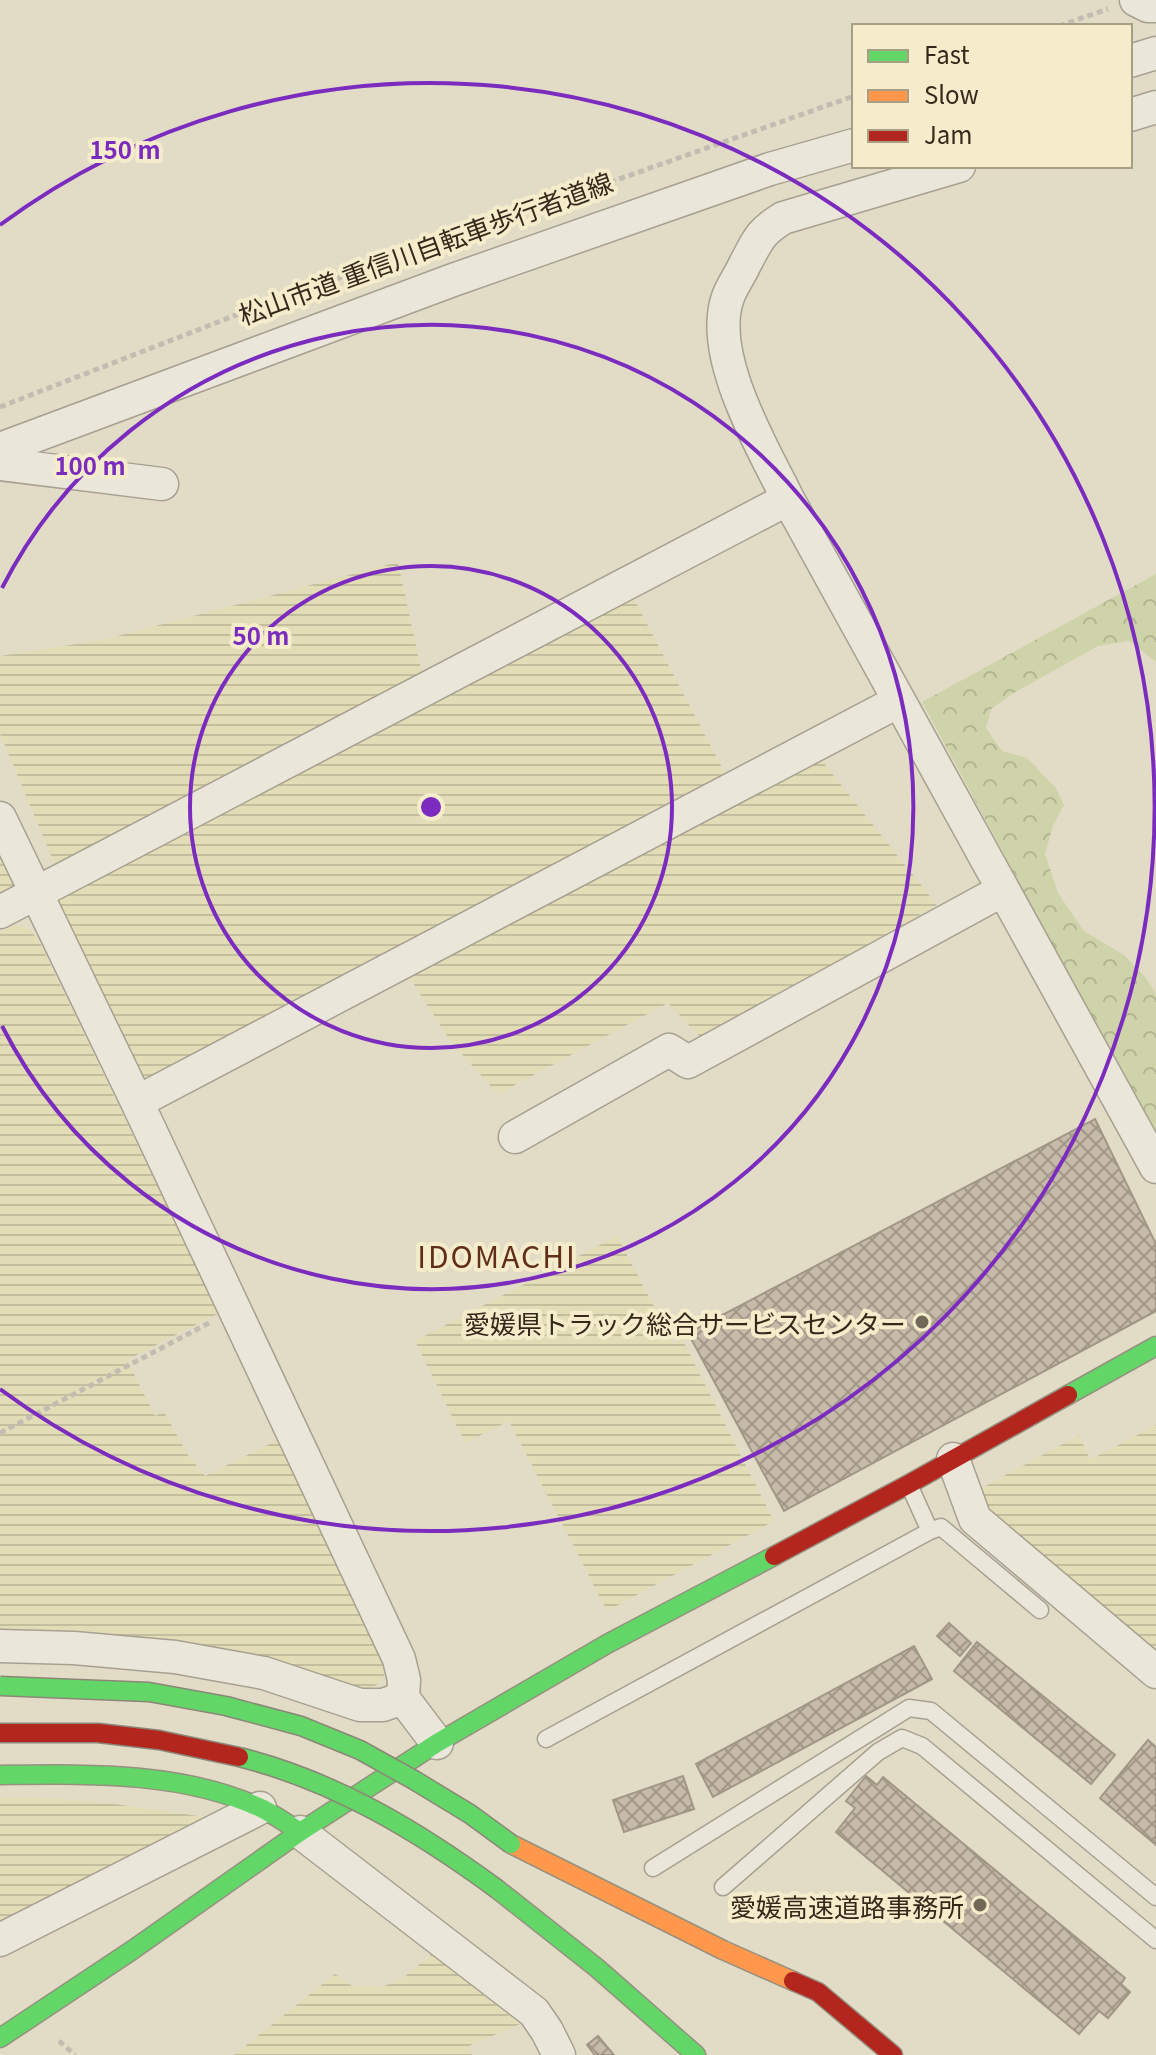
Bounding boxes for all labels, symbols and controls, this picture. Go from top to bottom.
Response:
legend [852,24,1132,168]
text: Fast [924,36,969,71]
text: Slow [924,76,979,111]
text: Jam [924,116,973,151]
text: 150 m [89,131,161,166]
street label: 松山市道 重信川自転車歩行者道線 [233,162,617,332]
text: 100 m [54,447,126,482]
text: 50 m [233,617,289,652]
centre of rings [417,793,445,821]
district label: IDOMACHI [417,1233,577,1277]
place label: 愛媛県トラック総合サービスセンター [464,1304,906,1341]
marker: 愛媛県トラック総合サービスセンター [913,1313,931,1331]
place label: 愛媛高速道路事務所 [730,1887,964,1924]
marker: 愛媛高速道路事務所 [971,1896,989,1914]

